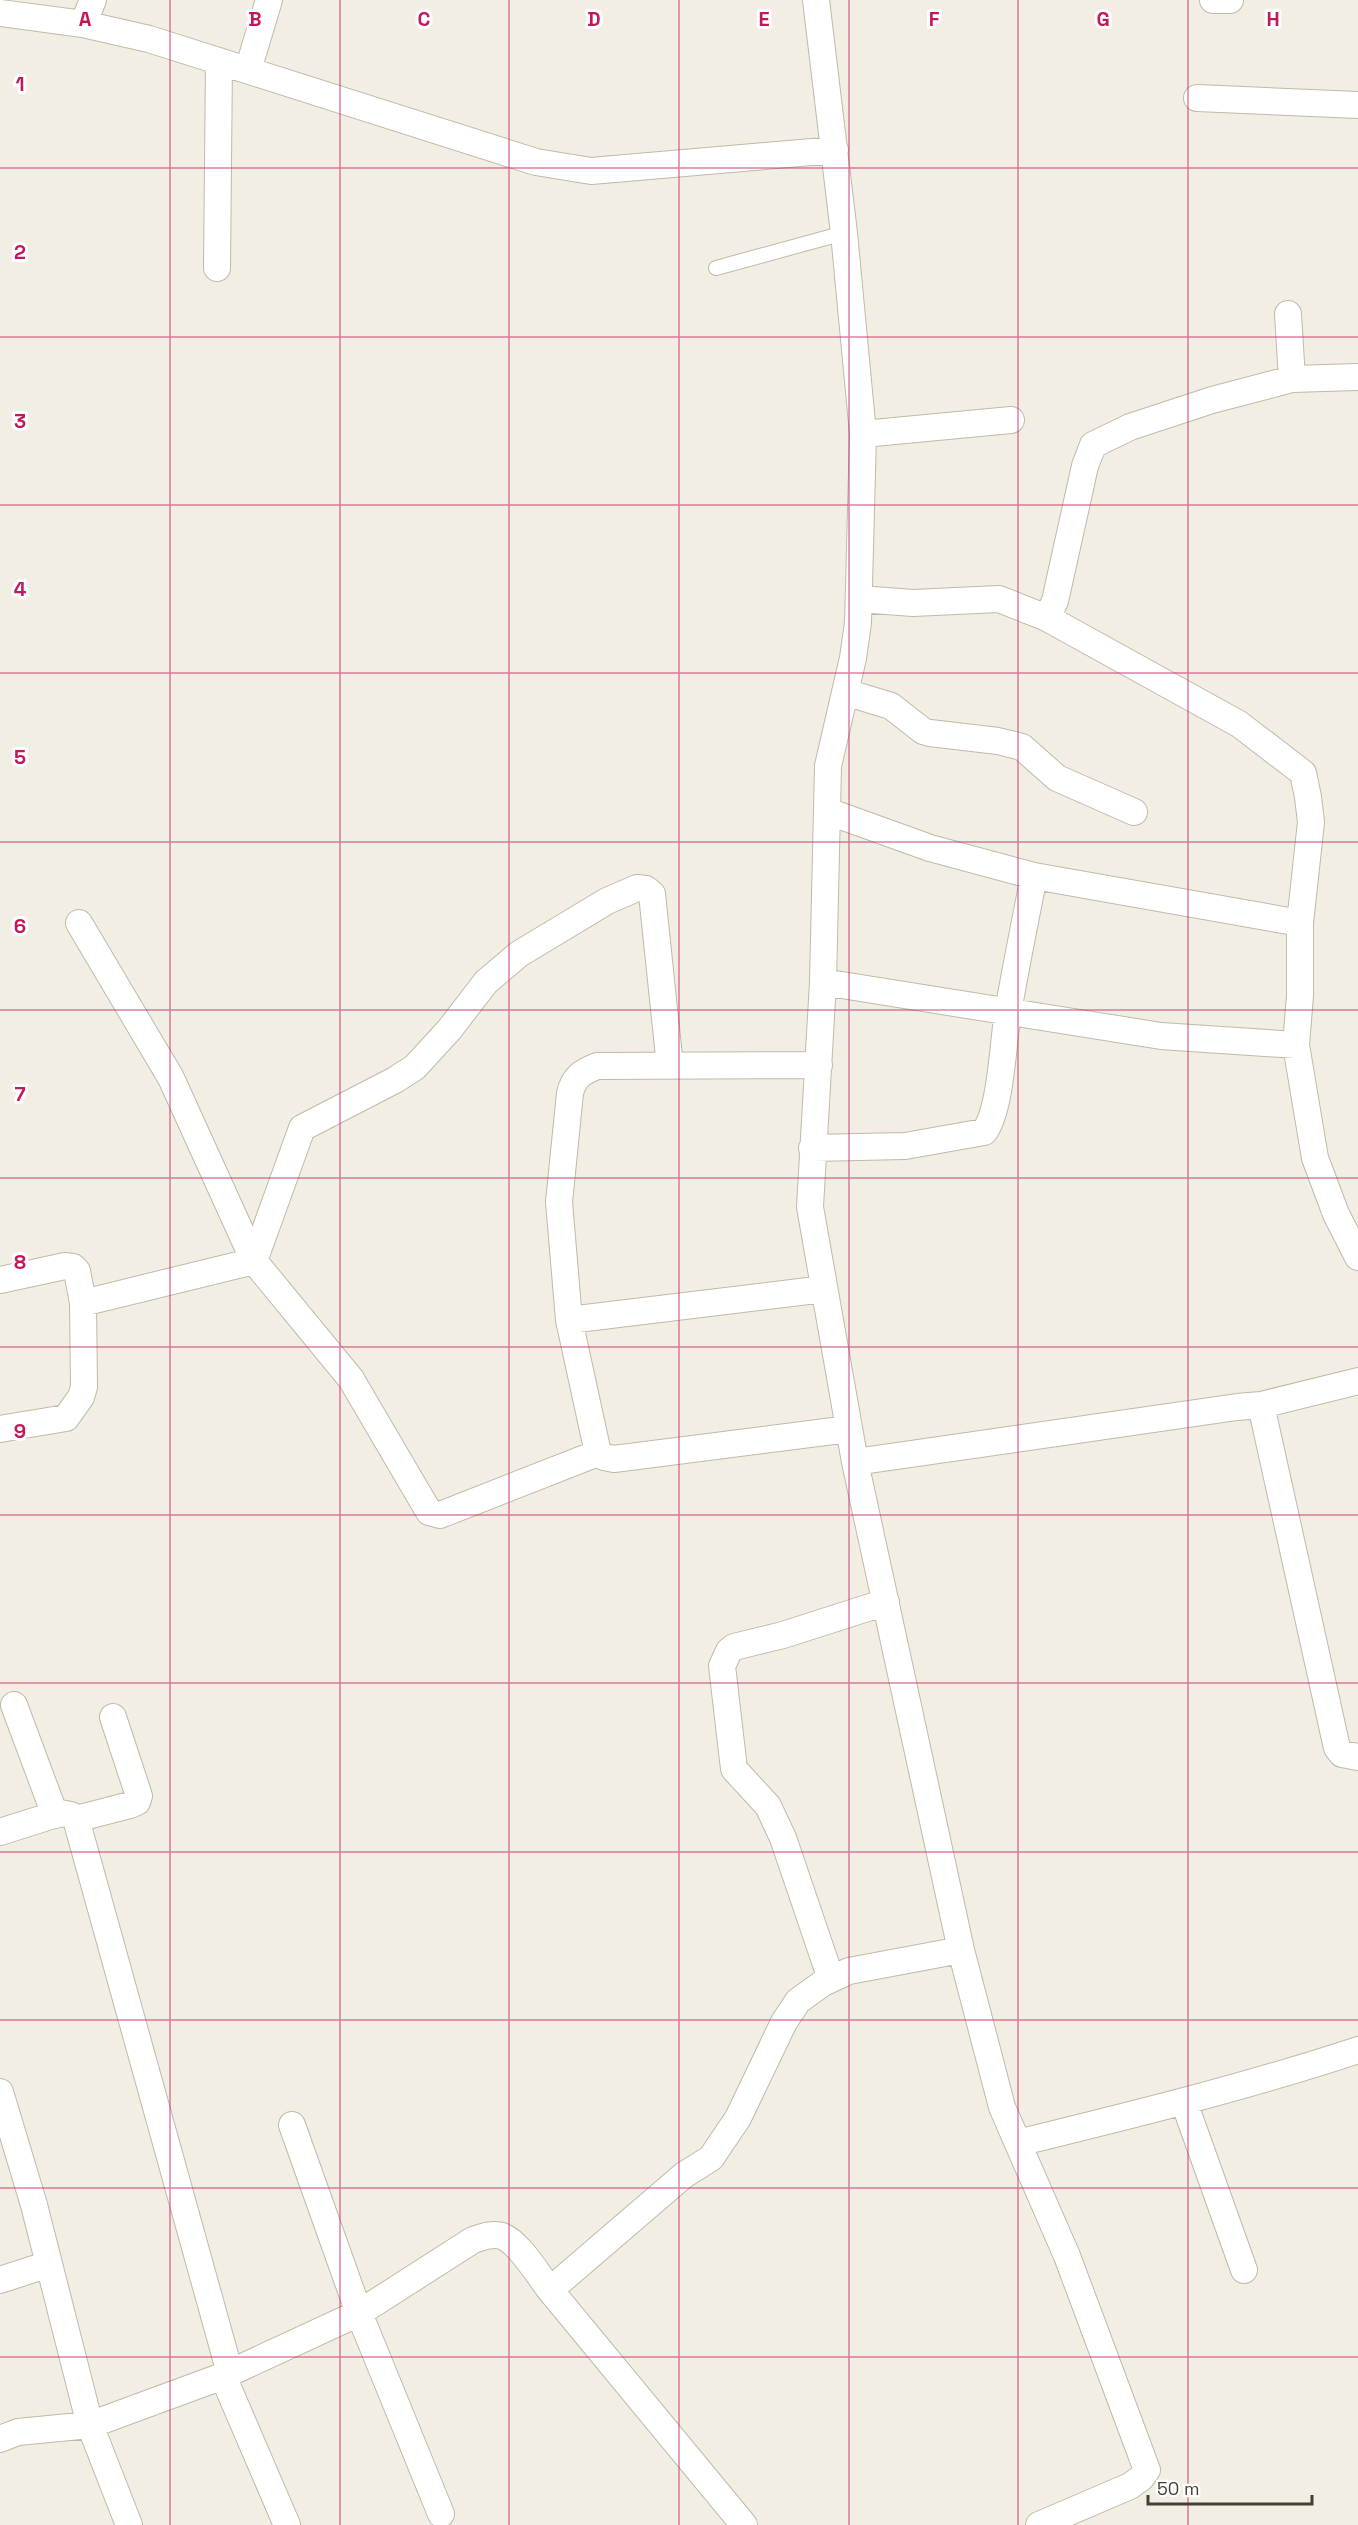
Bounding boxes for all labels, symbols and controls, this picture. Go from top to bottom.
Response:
text: A [79,6,92,32]
text: B [248,6,262,32]
text: C [418,6,431,32]
text: D [587,6,601,32]
text: E [758,6,770,32]
text: F [929,6,940,32]
text: G [1096,6,1110,32]
text: H [1266,6,1280,32]
text: 1 [15,71,25,97]
text: 2 [14,239,26,265]
text: 3 [14,408,26,434]
text: 4 [14,576,27,602]
text: 5 [14,744,26,770]
text: 6 [14,913,26,939]
text: 7 [14,1081,26,1107]
text: 8 [14,1249,26,1275]
text: 9 [14,1418,26,1444]
scale bar [1148,2468,1312,2506]
text: 50 m [1157,2477,1199,2500]

